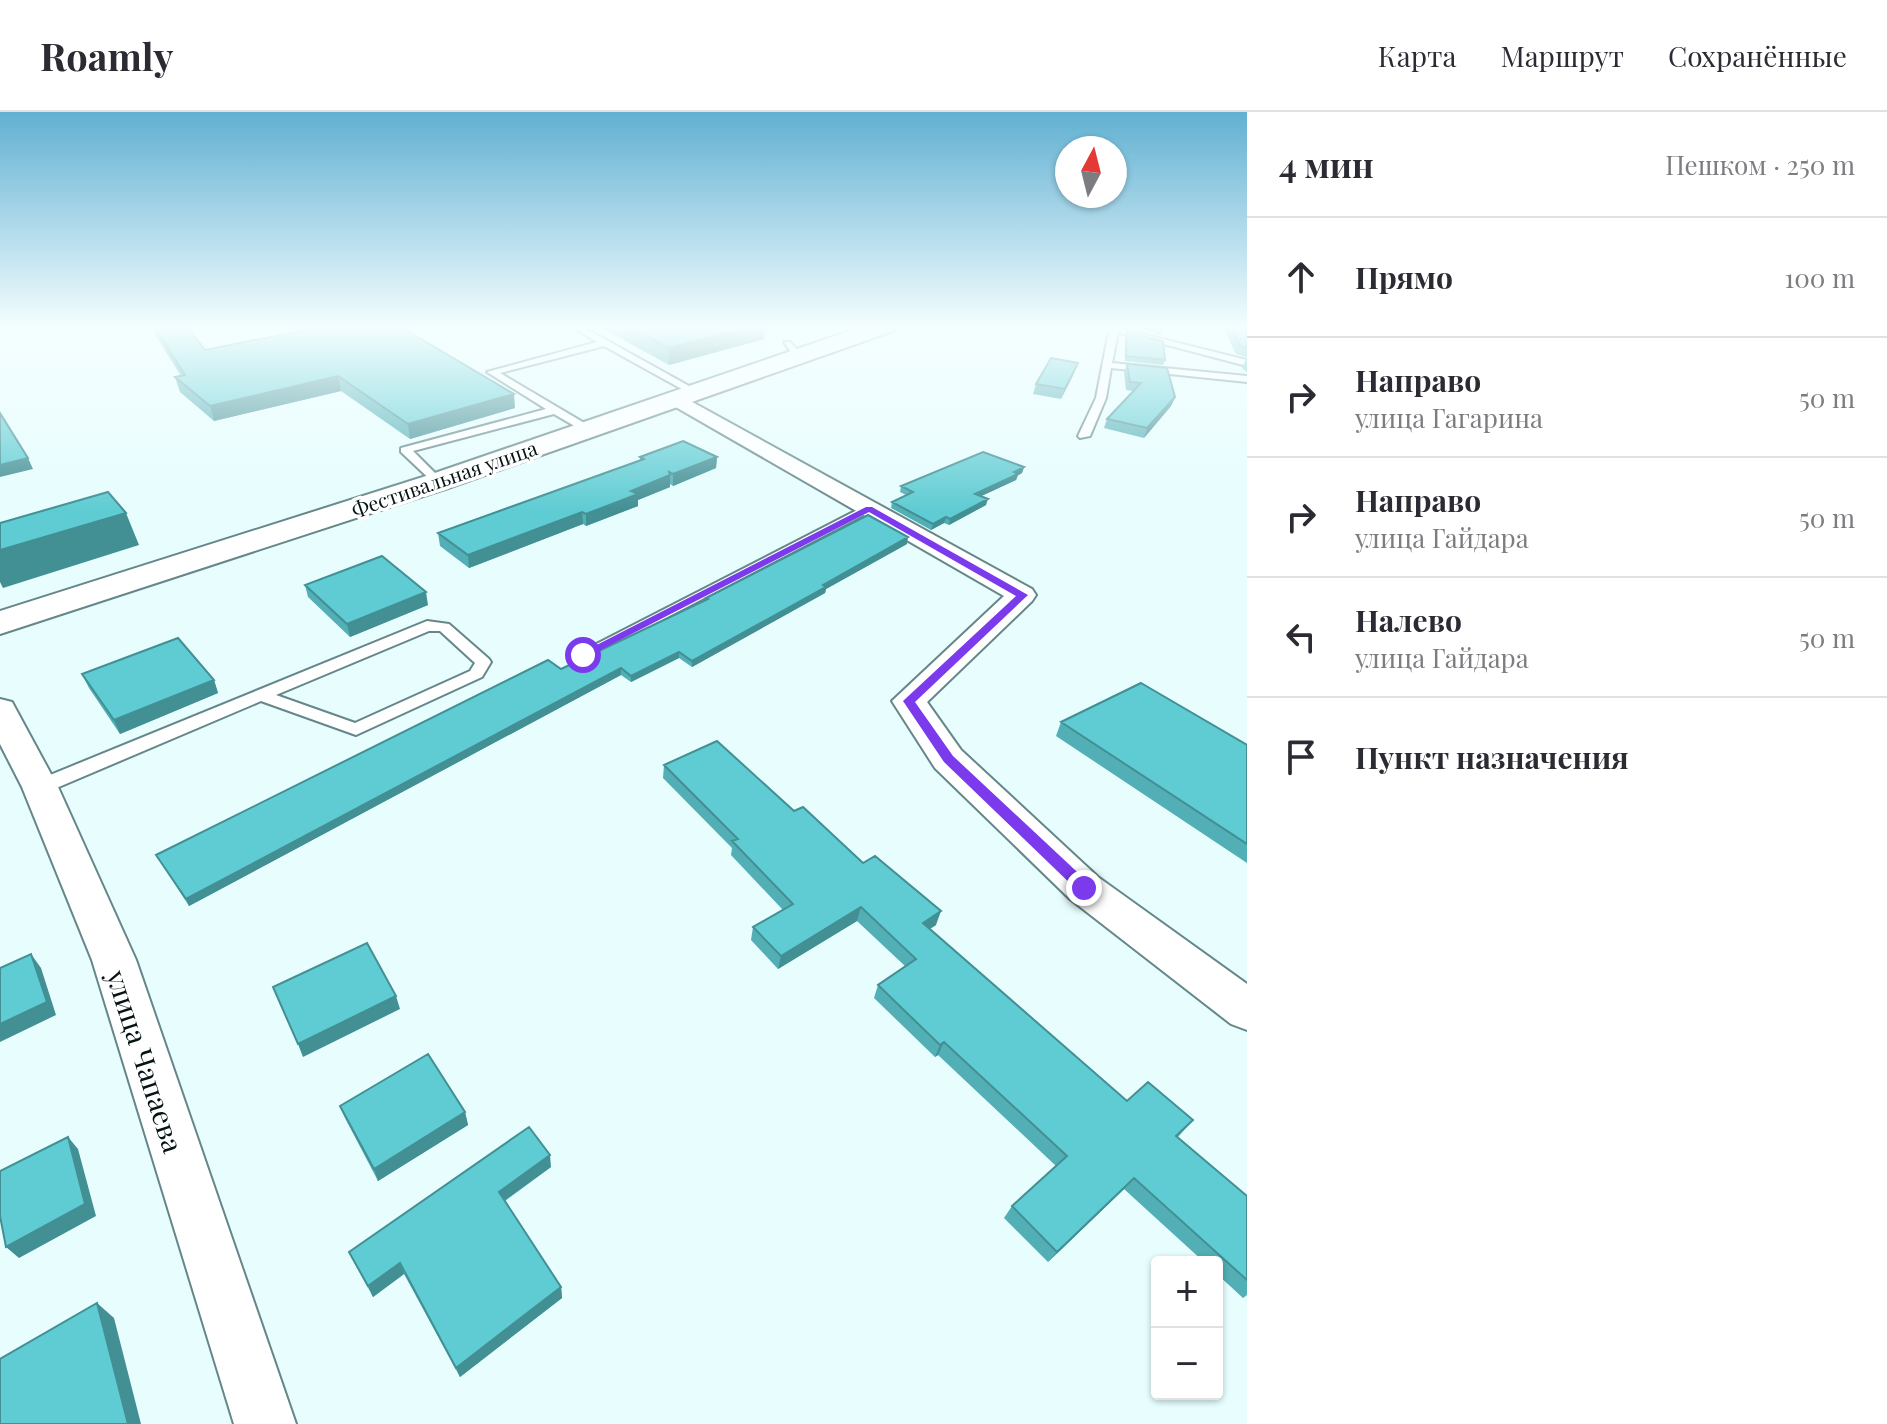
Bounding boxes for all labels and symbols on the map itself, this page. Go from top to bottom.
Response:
north arrow [1055,136,1127,208]
street label: Фестивальная улица [347,434,541,522]
route start [565,637,601,673]
route end [1066,870,1102,906]
street label: улица Чапаева [99,964,193,1157]

